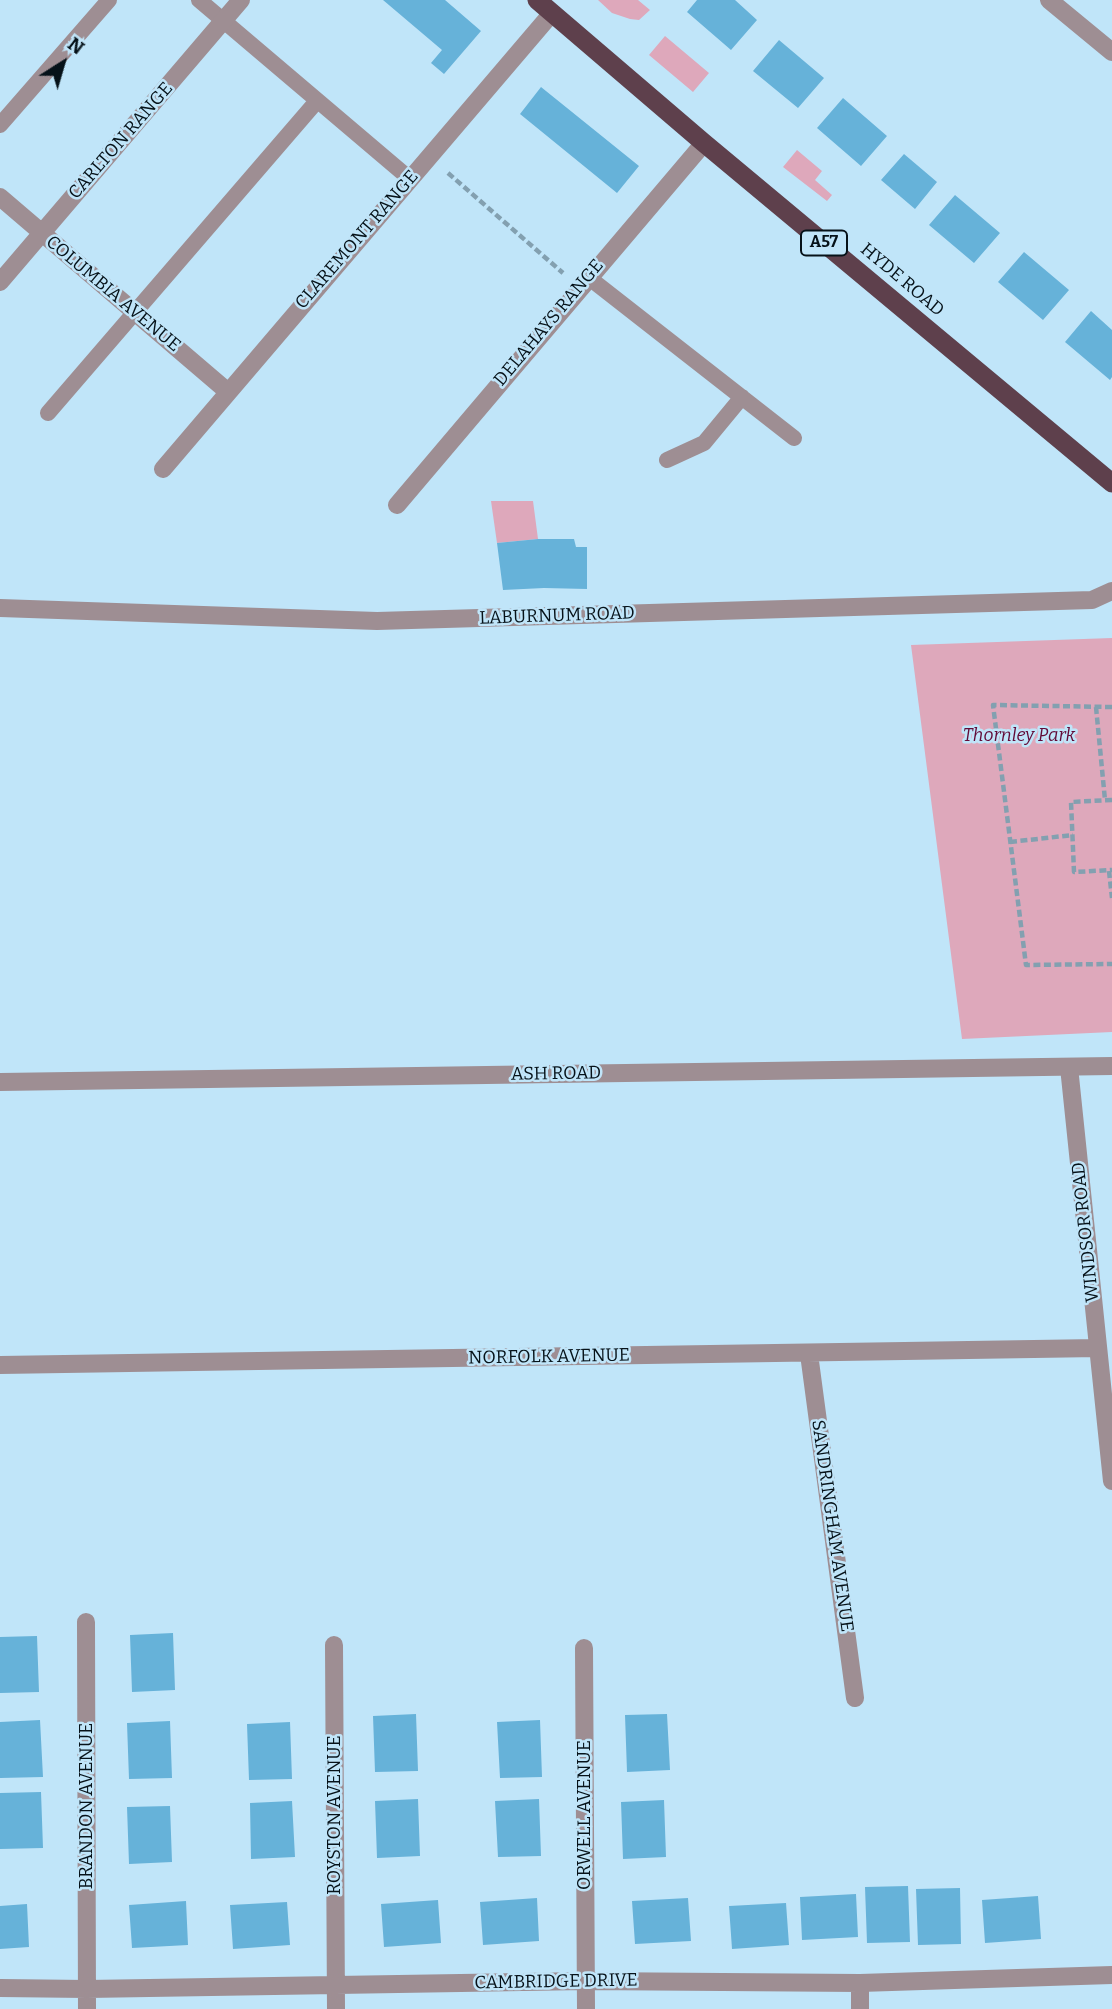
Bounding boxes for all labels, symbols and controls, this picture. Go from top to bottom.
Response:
north arrow [28,28,98,98]
text: N [63,32,89,59]
street label: CARLTON RANGE [64,78,178,204]
street label: CLAREMONT RANGE [291,166,423,314]
road number: A57 [801,230,847,256]
street label: COLUMBIA AVENUE [41,231,185,357]
street label: HYDE ROAD [856,239,948,321]
street label: DELAHAYS RANGE [490,255,608,391]
street label: LABURNUM ROAD [479,602,635,630]
park label: Thornley Park [963,725,1075,747]
street label: ASH ROAD [511,1062,601,1086]
street label: WINDSOR ROAD [1068,1161,1104,1303]
street label: NORFOLK AVENUE [468,1345,630,1369]
street label: SANDRINGHAM AVENUE [806,1419,858,1633]
street label: BRANDON AVENUE [76,1723,98,1889]
street label: ROYSTON AVENUE [324,1735,346,1895]
street label: ORWELL AVENUE [574,1740,596,1890]
street label: CAMBRIDGE DRIVE [474,1970,638,1994]

